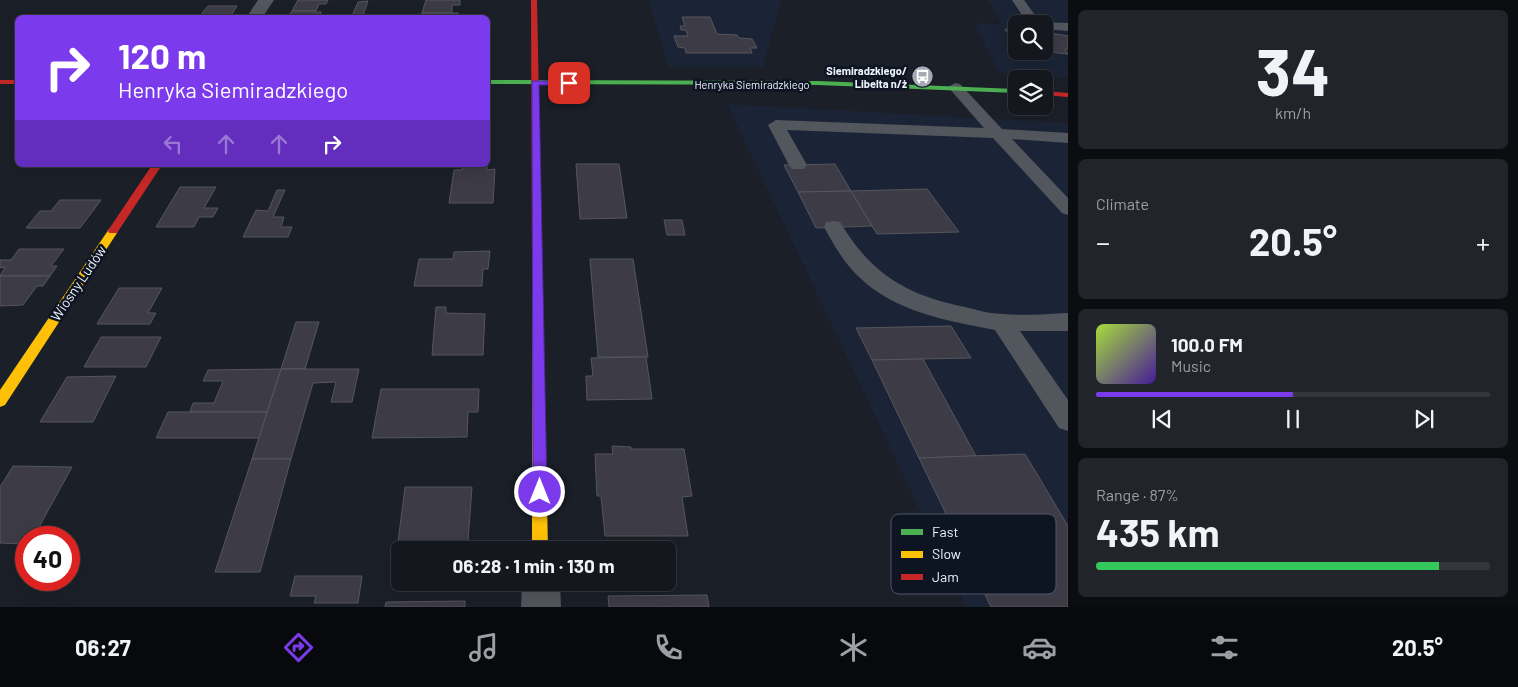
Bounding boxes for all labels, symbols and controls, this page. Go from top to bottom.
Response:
map controls [1008,15,1053,115]
button: search [1008,15,1053,60]
text: 34 [1256,31,1330,109]
text: 120 m [118,34,206,76]
icon: right [35,35,100,100]
pin [548,62,590,104]
place label: Siemiradzkiego/ Libelta n/ż [826,64,907,90]
bus stop icon: Siemiradzkiego/ Libelta n/ż [911,64,935,88]
icon: arrive [555,69,583,97]
button: layers [1008,70,1053,115]
text: Henryka Siemiradzkiego [118,76,348,102]
street label: Henryka Siemiradzkiego [694,78,810,91]
text: km/h [1275,103,1311,122]
icon: left [159,130,187,158]
icon: ahead [212,130,240,158]
icon: ahead [265,130,293,158]
icon: right [318,130,346,158]
text: Climate [1096,194,1149,213]
text: 20.5° [1249,218,1337,264]
text: − [1096,225,1110,259]
text: + [1476,225,1490,259]
street label: Wiosny Ludów [47,242,109,324]
text: 100.0 FM [1171,333,1243,356]
text: Music [1171,356,1211,375]
icon: previous [1148,405,1176,433]
icon: pause [1279,405,1307,433]
icon: next [1410,405,1438,433]
position arrow [513,465,565,517]
text: Range · 87% [1096,485,1179,504]
text: 435 km [1096,509,1220,555]
legend [891,514,1056,594]
text: Fast [932,523,958,540]
speed limit sign: 40 [15,526,80,591]
text: Slow [932,545,961,562]
text: 06:28 · 1 min · 130 m [452,554,615,577]
text: Jam [932,568,959,585]
icon: directions [281,630,316,665]
icon: music [466,630,501,665]
icon: phone [651,630,686,665]
icon: climate [836,630,871,665]
icon: car [1022,630,1057,665]
icon: filters [1207,630,1242,665]
text: 06:27 [75,634,131,660]
text: 20.5° [1392,634,1443,660]

